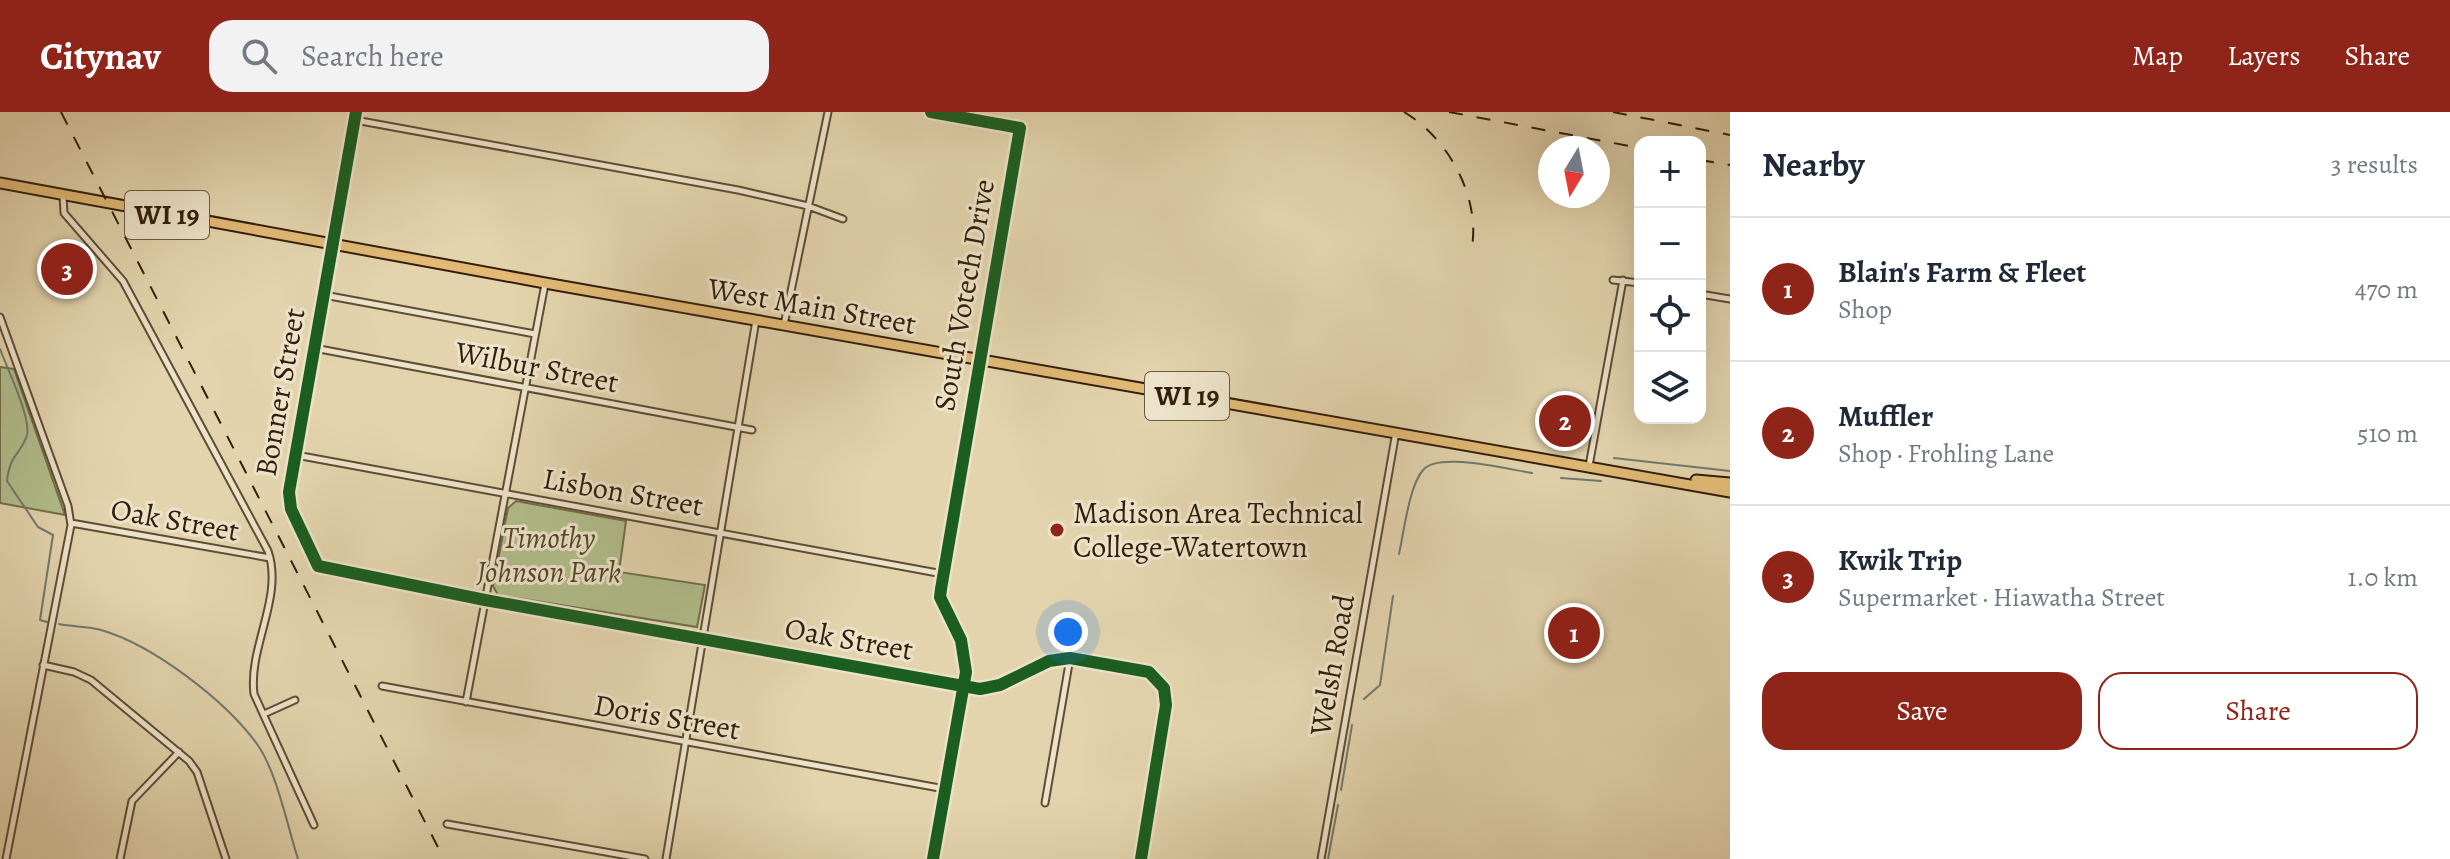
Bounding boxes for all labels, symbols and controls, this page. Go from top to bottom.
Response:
search box [209,20,769,92]
text: Citynav [40,30,161,82]
icon: search [237,34,281,78]
text: Search here [301,36,444,76]
text: Map [2132,37,2183,75]
text: Layers [2227,37,2300,75]
text: Share [2344,37,2410,75]
north arrow [1538,136,1610,208]
map controls [1634,136,1706,424]
button: + [1634,136,1706,208]
text: Nearby [1762,141,1865,188]
text: 3 results [2331,147,2418,182]
street label: South Votech Drive [924,176,1004,414]
road number: WI 19 [125,191,209,239]
button: − [1634,208,1706,280]
pin: 3 [41,239,93,299]
text: Blain's Farm & Fleet [1838,252,2086,292]
street label: West Main Street [704,268,919,344]
text: 1 [1783,272,1793,307]
text: 470 m [2355,272,2418,307]
button: locate [1634,280,1706,352]
text: Shop [1838,292,1892,327]
street label: Bonner Street [246,305,314,479]
street label: Wilbur Street [451,331,622,402]
button: layers [1634,352,1706,424]
road number: WI 19 [1145,372,1229,420]
pin: 2 [1539,391,1591,451]
text: Muffler [1838,396,1933,436]
text: 2 [1782,416,1794,451]
text: 510 m [2357,416,2418,451]
text: Shop · Frohling Lane [1838,436,2054,471]
street label: Lisbon Street [540,458,706,526]
street label: Oak Street [108,489,242,551]
place label: Madison Area Technical College-Watertown [1073,493,1363,567]
park label: Timothy Johnson Park [476,518,621,592]
marker: Madison Area Technical College-Watertown [1048,521,1066,539]
text: Kwik Trip [1838,540,1962,580]
text: 3 [1782,560,1794,595]
text: 1.0 km [2348,560,2418,595]
text: Supermarket · Hiawatha Street [1838,580,2165,615]
street label: Welsh Road [1300,590,1364,740]
pin: 1 [1548,603,1600,663]
street label: Oak Street [782,608,916,670]
your location [1048,612,1088,652]
button: Save [1762,672,2082,750]
button: Share [2098,672,2418,750]
street label: Doris Street [591,684,743,750]

